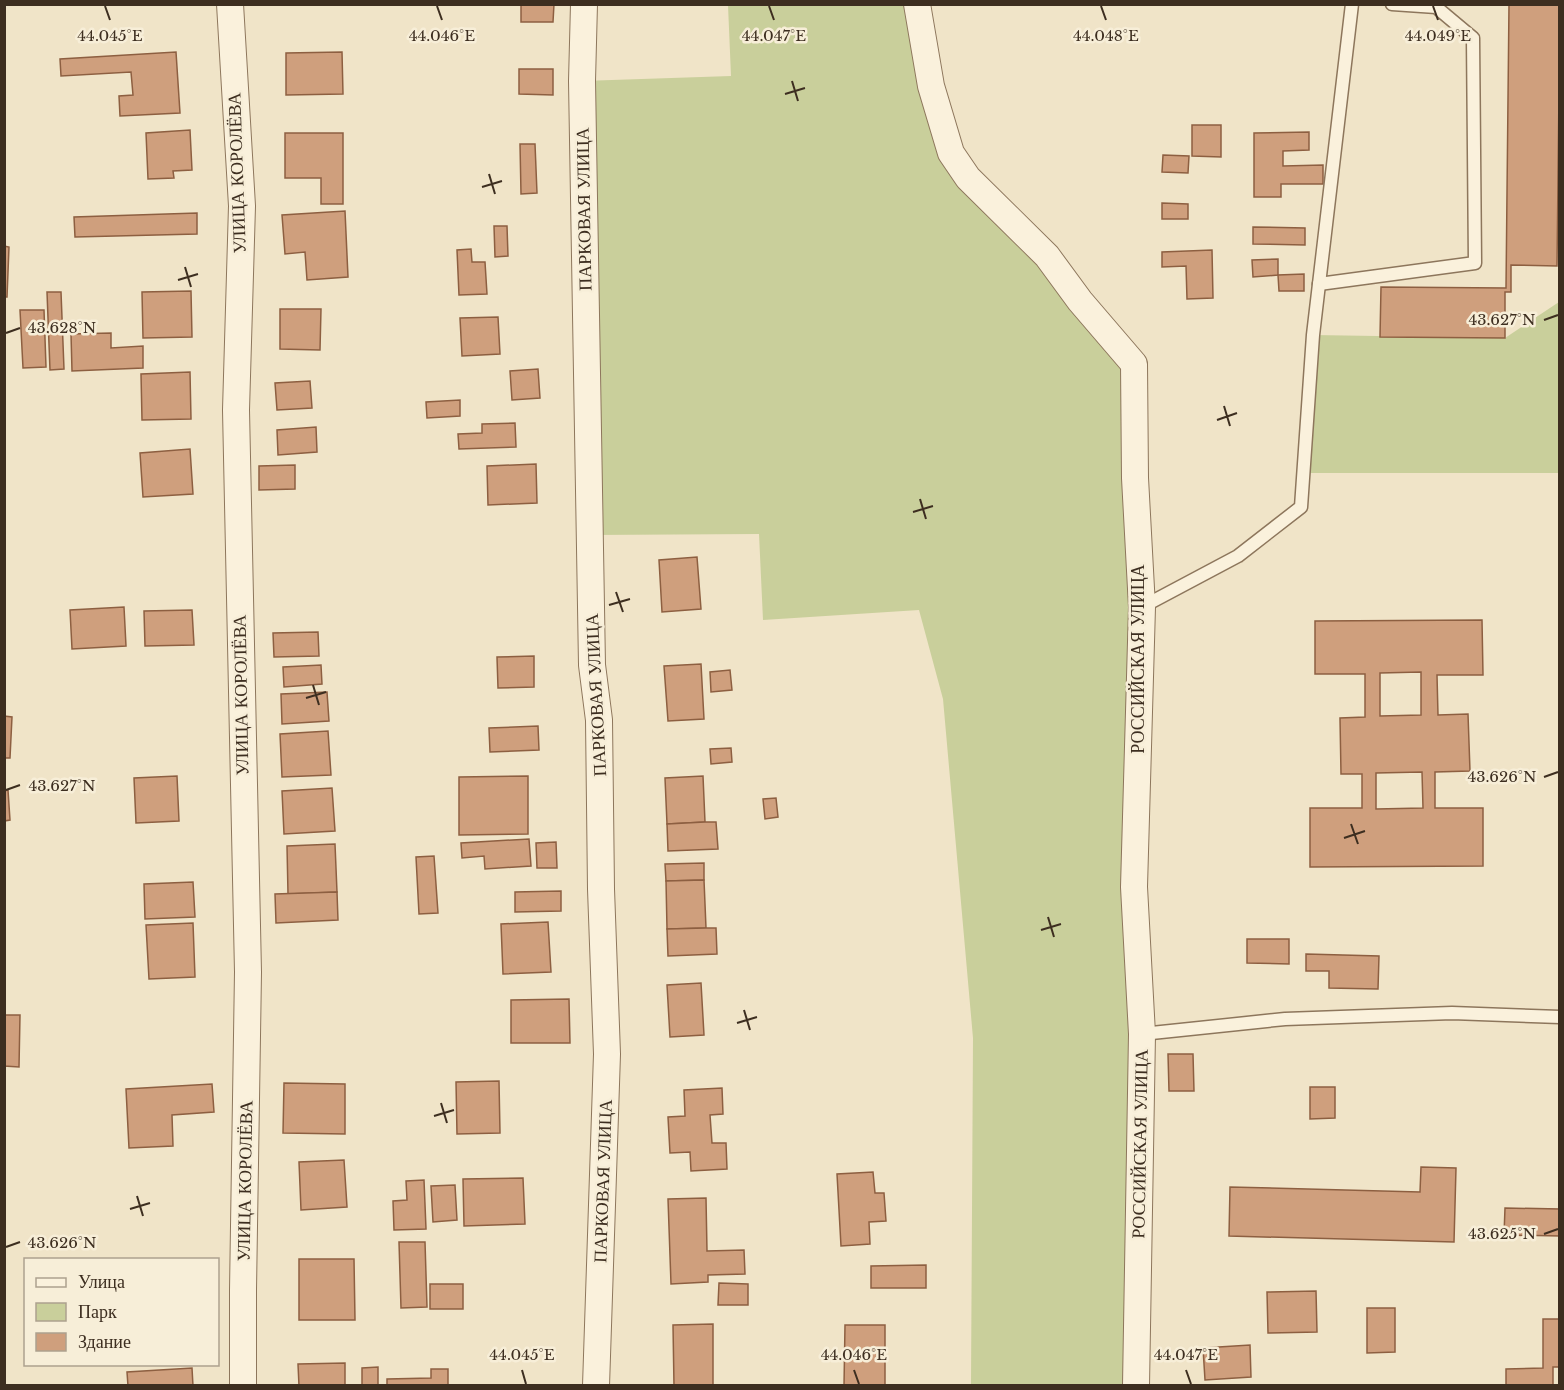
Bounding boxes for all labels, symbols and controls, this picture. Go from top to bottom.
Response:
text: 44.045°E [77,26,143,45]
text: 44.046°E [409,26,475,45]
text: 44.047°E [742,26,806,45]
text: 44.048°E [1073,26,1139,45]
text: 44.049°E [1405,26,1471,45]
street label: УЛИЦА КОРОЛЁВА [223,92,251,254]
street label: ПАРКОВАЯ УЛИЦА [572,127,596,291]
text: 43.627°N [1469,310,1535,329]
text: 43.628°N [28,318,96,337]
street label: РОССИЙСКАЯ УЛИЦА [1127,564,1149,754]
street label: ПАРКОВАЯ УЛИЦА [581,613,611,777]
street label: УЛИЦА КОРОЛЁВА [229,614,253,776]
text: 43.626°N [1467,767,1537,786]
text: 43.627°N [29,776,95,795]
street label: РОССИЙСКАЯ УЛИЦА [1127,1049,1153,1239]
street label: ПАРКОВАЯ УЛИЦА [589,1099,617,1263]
street label: УЛИЦА КОРОЛЁВА [233,1100,257,1262]
text: 43.625°N [1468,1224,1536,1243]
text: 43.626°N [27,1233,97,1252]
legend [24,1258,219,1366]
text: Улица [78,1271,125,1293]
text: Парк [78,1301,117,1323]
text: Здание [78,1331,131,1353]
text: 44.045°E [489,1345,555,1364]
text: 44.046°E [821,1345,887,1364]
text: 44.047°E [1154,1345,1218,1364]

